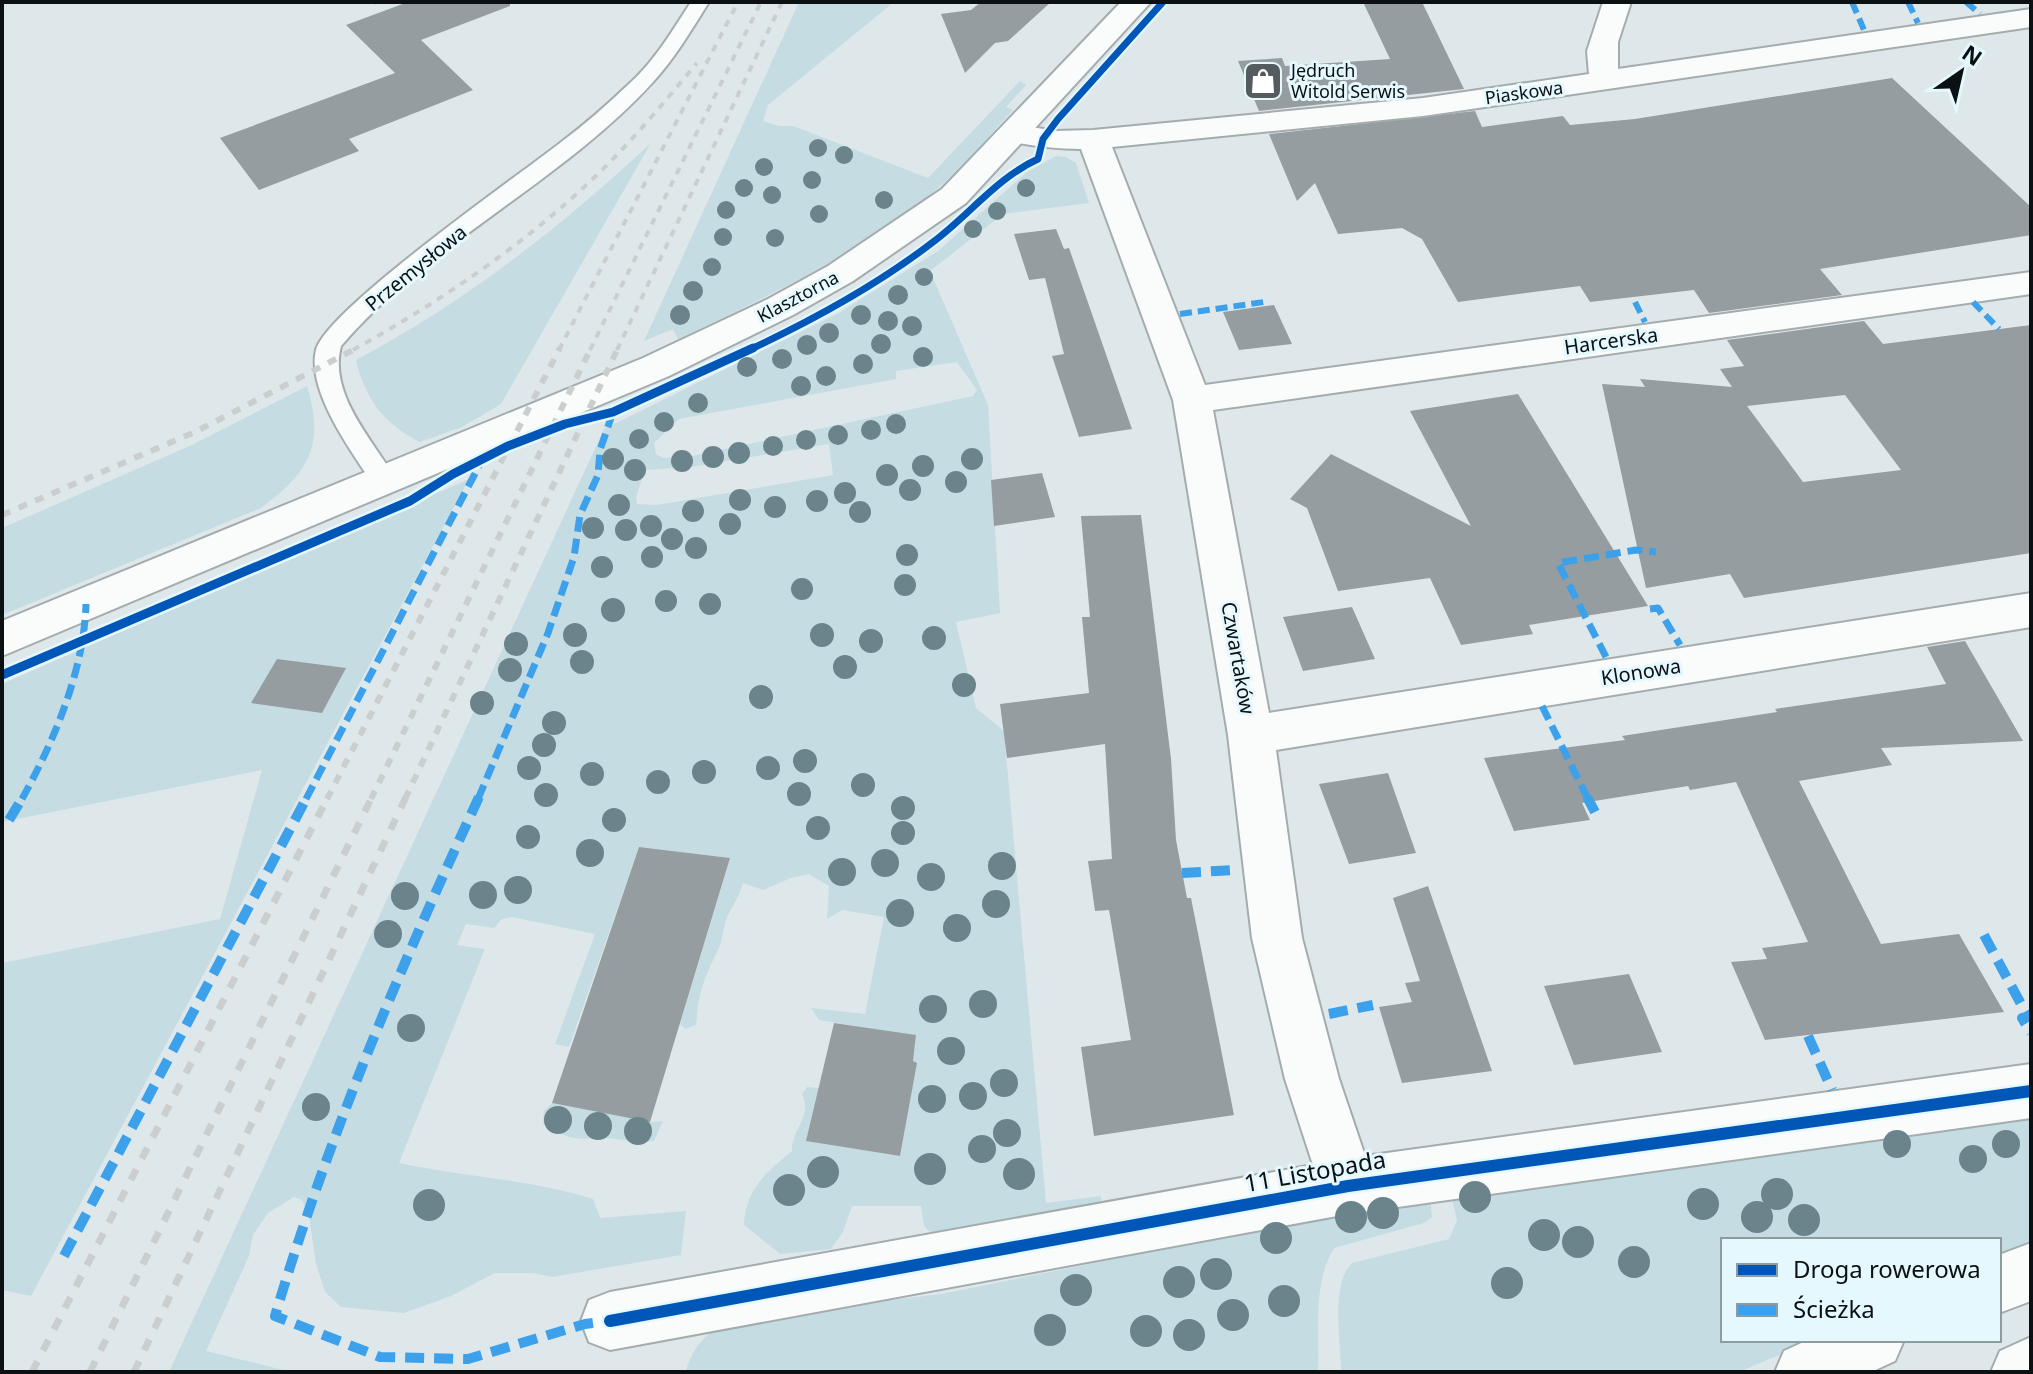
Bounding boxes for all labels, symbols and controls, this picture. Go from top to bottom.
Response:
north arrow [1921,32,2001,112]
text: N [1957,37,1989,72]
place label: Jędruch Witold Serwis [1289,58,1405,103]
shop icon: Jędruch Witold Serwis [1242,60,1284,102]
street label: Piaskowa [1483,75,1564,109]
street label: Przemysłowa [359,218,472,317]
street label: Klasztorna [753,265,842,328]
street label: Harcerska [1562,321,1660,360]
street label: Czwartaków [1215,600,1262,717]
street label: Klonowa [1599,652,1683,691]
street label: 11 Listopada [1241,1142,1388,1199]
legend [1721,1238,2001,1342]
text: Droga rowerowa [1793,1252,1981,1285]
text: Ścieżka [1793,1292,1875,1325]

